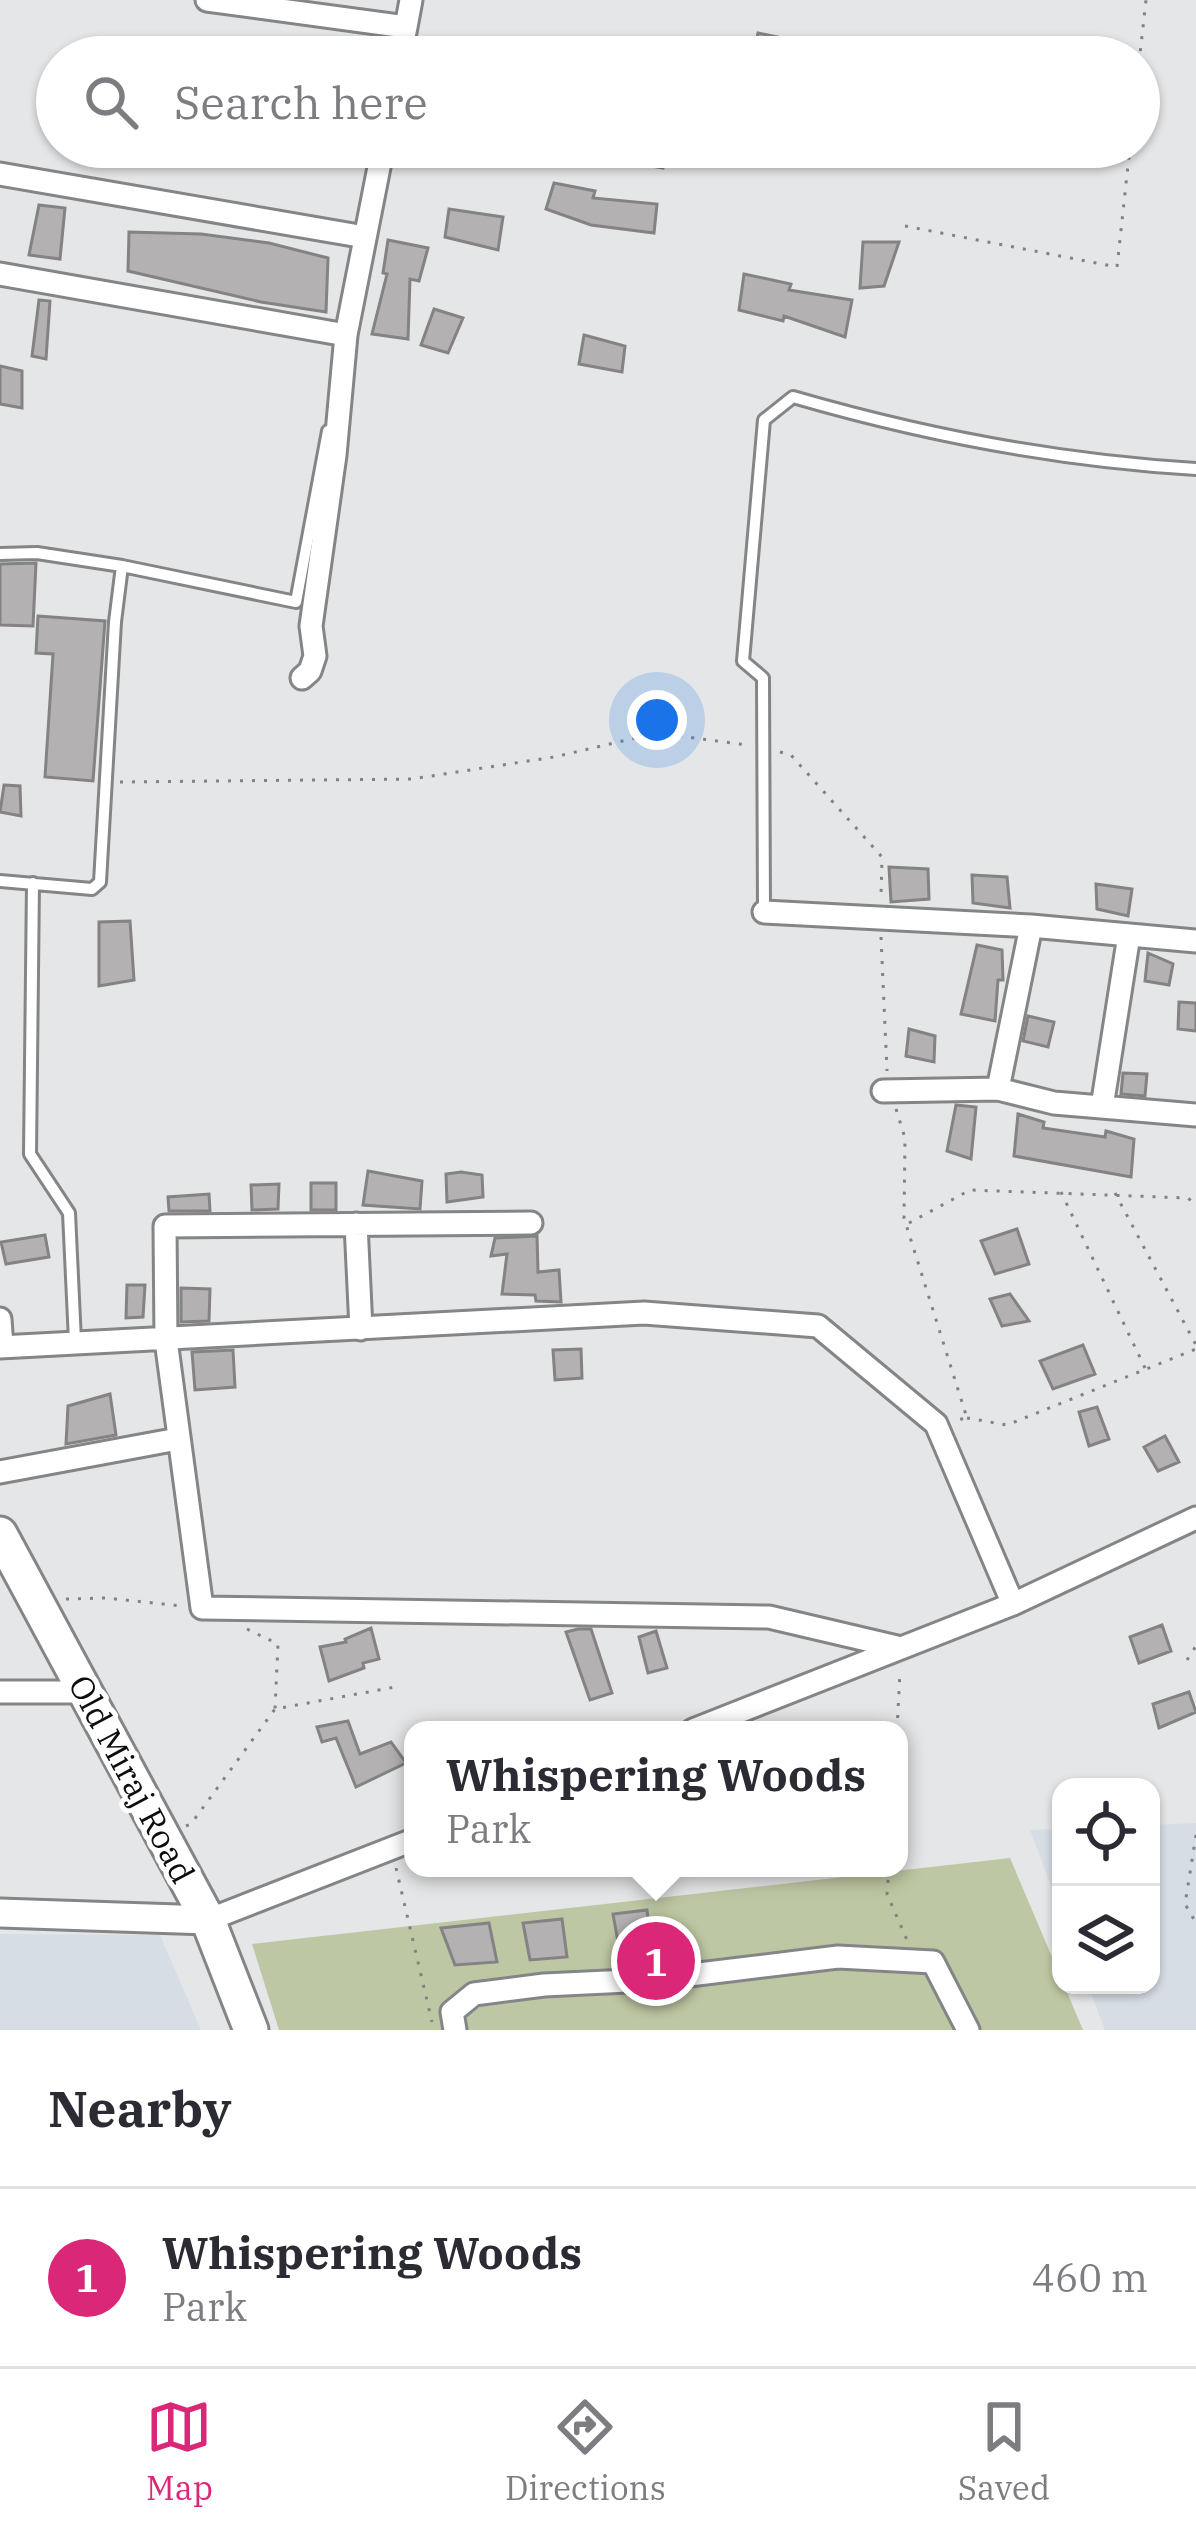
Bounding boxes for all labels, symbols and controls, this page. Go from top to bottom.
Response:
search box [36,36,1160,168]
icon: search [78,69,144,135]
text: Search here [174,73,428,131]
your location [627,690,687,750]
street label: Old Miraj Road [60,1667,205,1890]
popup [404,1721,908,1877]
text: Whispering Woods [446,1745,866,1803]
map controls [1052,1778,1160,1994]
button: locate [1052,1778,1160,1886]
text: Park [446,1803,531,1854]
button: layers [1052,1886,1160,1994]
pin: 1 [617,1916,695,2006]
text: Nearby [48,2075,232,2141]
text: Whispering Woods [162,2223,582,2281]
text: 1 [75,2252,99,2303]
text: 460 m [1032,2252,1148,2303]
text: Park [162,2281,247,2332]
tab: Map [146,2394,213,2509]
tab: Directions [505,2394,666,2509]
tab: Saved [958,2394,1050,2509]

